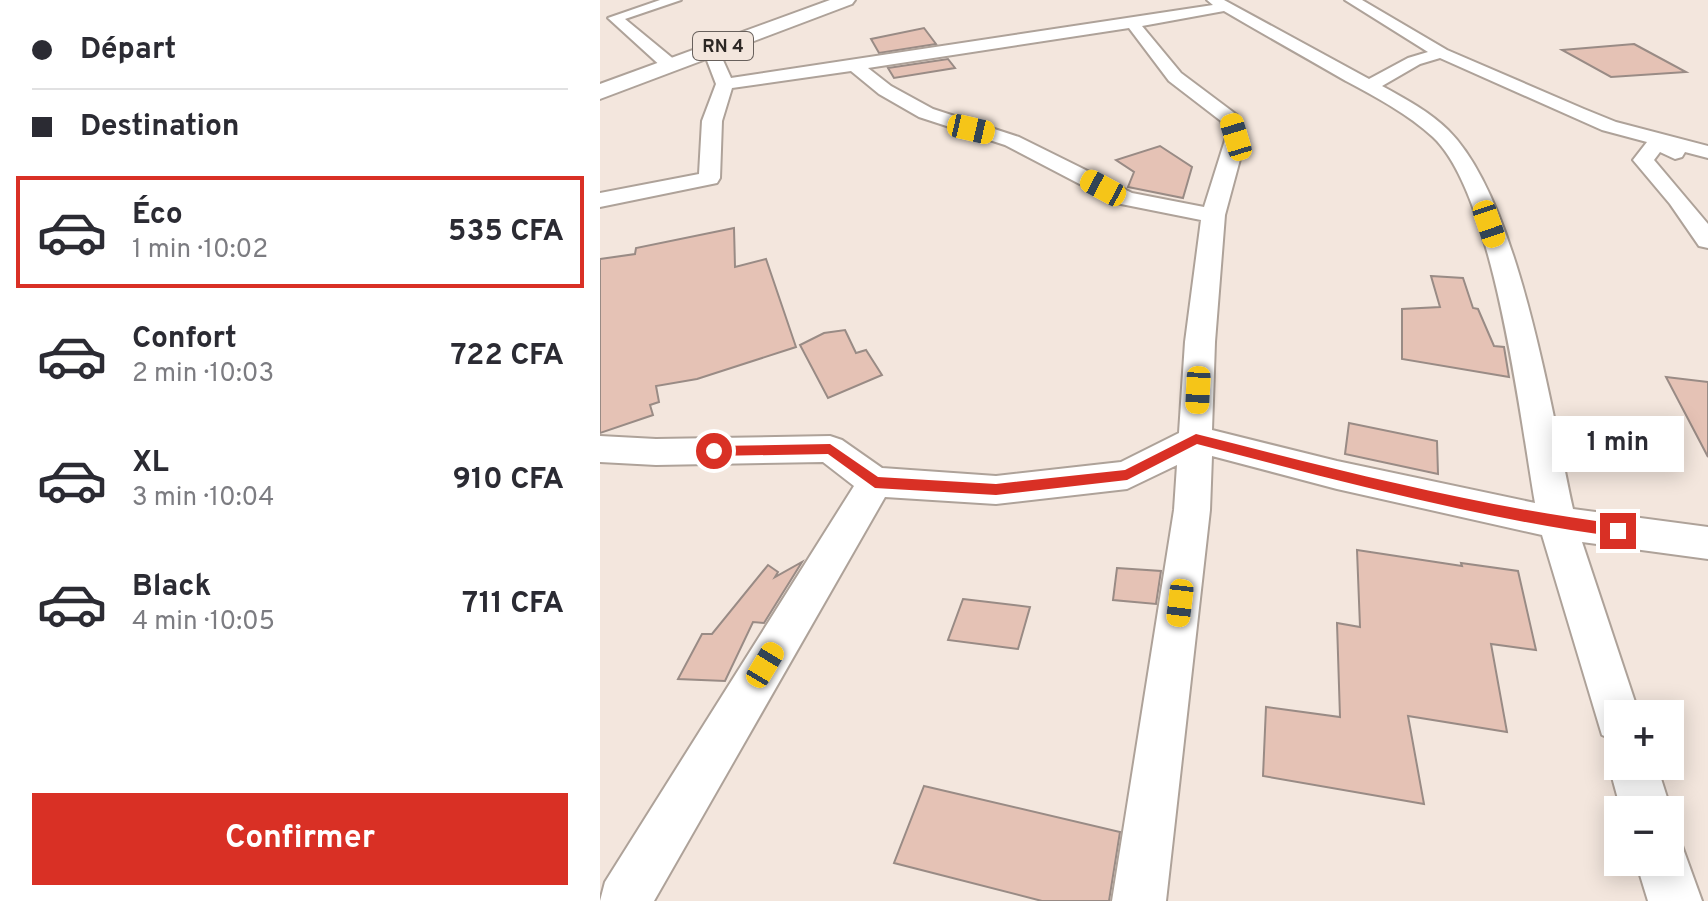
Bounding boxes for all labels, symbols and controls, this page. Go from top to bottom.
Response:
text: Départ [80,32,176,69]
road number: RN 4 [693,32,753,60]
text: Destination [80,109,239,146]
car [1218,111,1254,163]
car [945,112,997,146]
car [1076,166,1130,210]
icon: car [36,196,108,268]
text: Éco [132,197,183,234]
car [1470,197,1508,251]
text: 535 CFA [448,214,564,251]
text: 1 min · 10:02 [132,234,268,267]
icon: car [36,320,108,392]
text: Confort [132,321,237,358]
text: 722 CFA [450,338,564,375]
text: 2 min · 10:03 [132,358,274,391]
car [1185,365,1211,415]
callout: 1 min [1552,415,1684,471]
text: 1 min [1587,427,1649,460]
route start [696,433,732,469]
icon: car [36,444,108,516]
text: XL [132,445,169,482]
text: 910 CFA [453,462,564,499]
text: 3 min · 10:04 [132,482,274,515]
route end [1600,513,1636,549]
icon: car [36,568,108,640]
text: Black [132,569,211,606]
car [1165,578,1195,628]
text: 711 CFA [462,586,564,623]
text: 4 min · 10:05 [132,606,275,639]
car [742,638,788,692]
map controls [1604,700,1684,876]
button: + [1604,700,1684,780]
button: Confirmer [32,793,568,885]
button: − [1604,796,1684,876]

